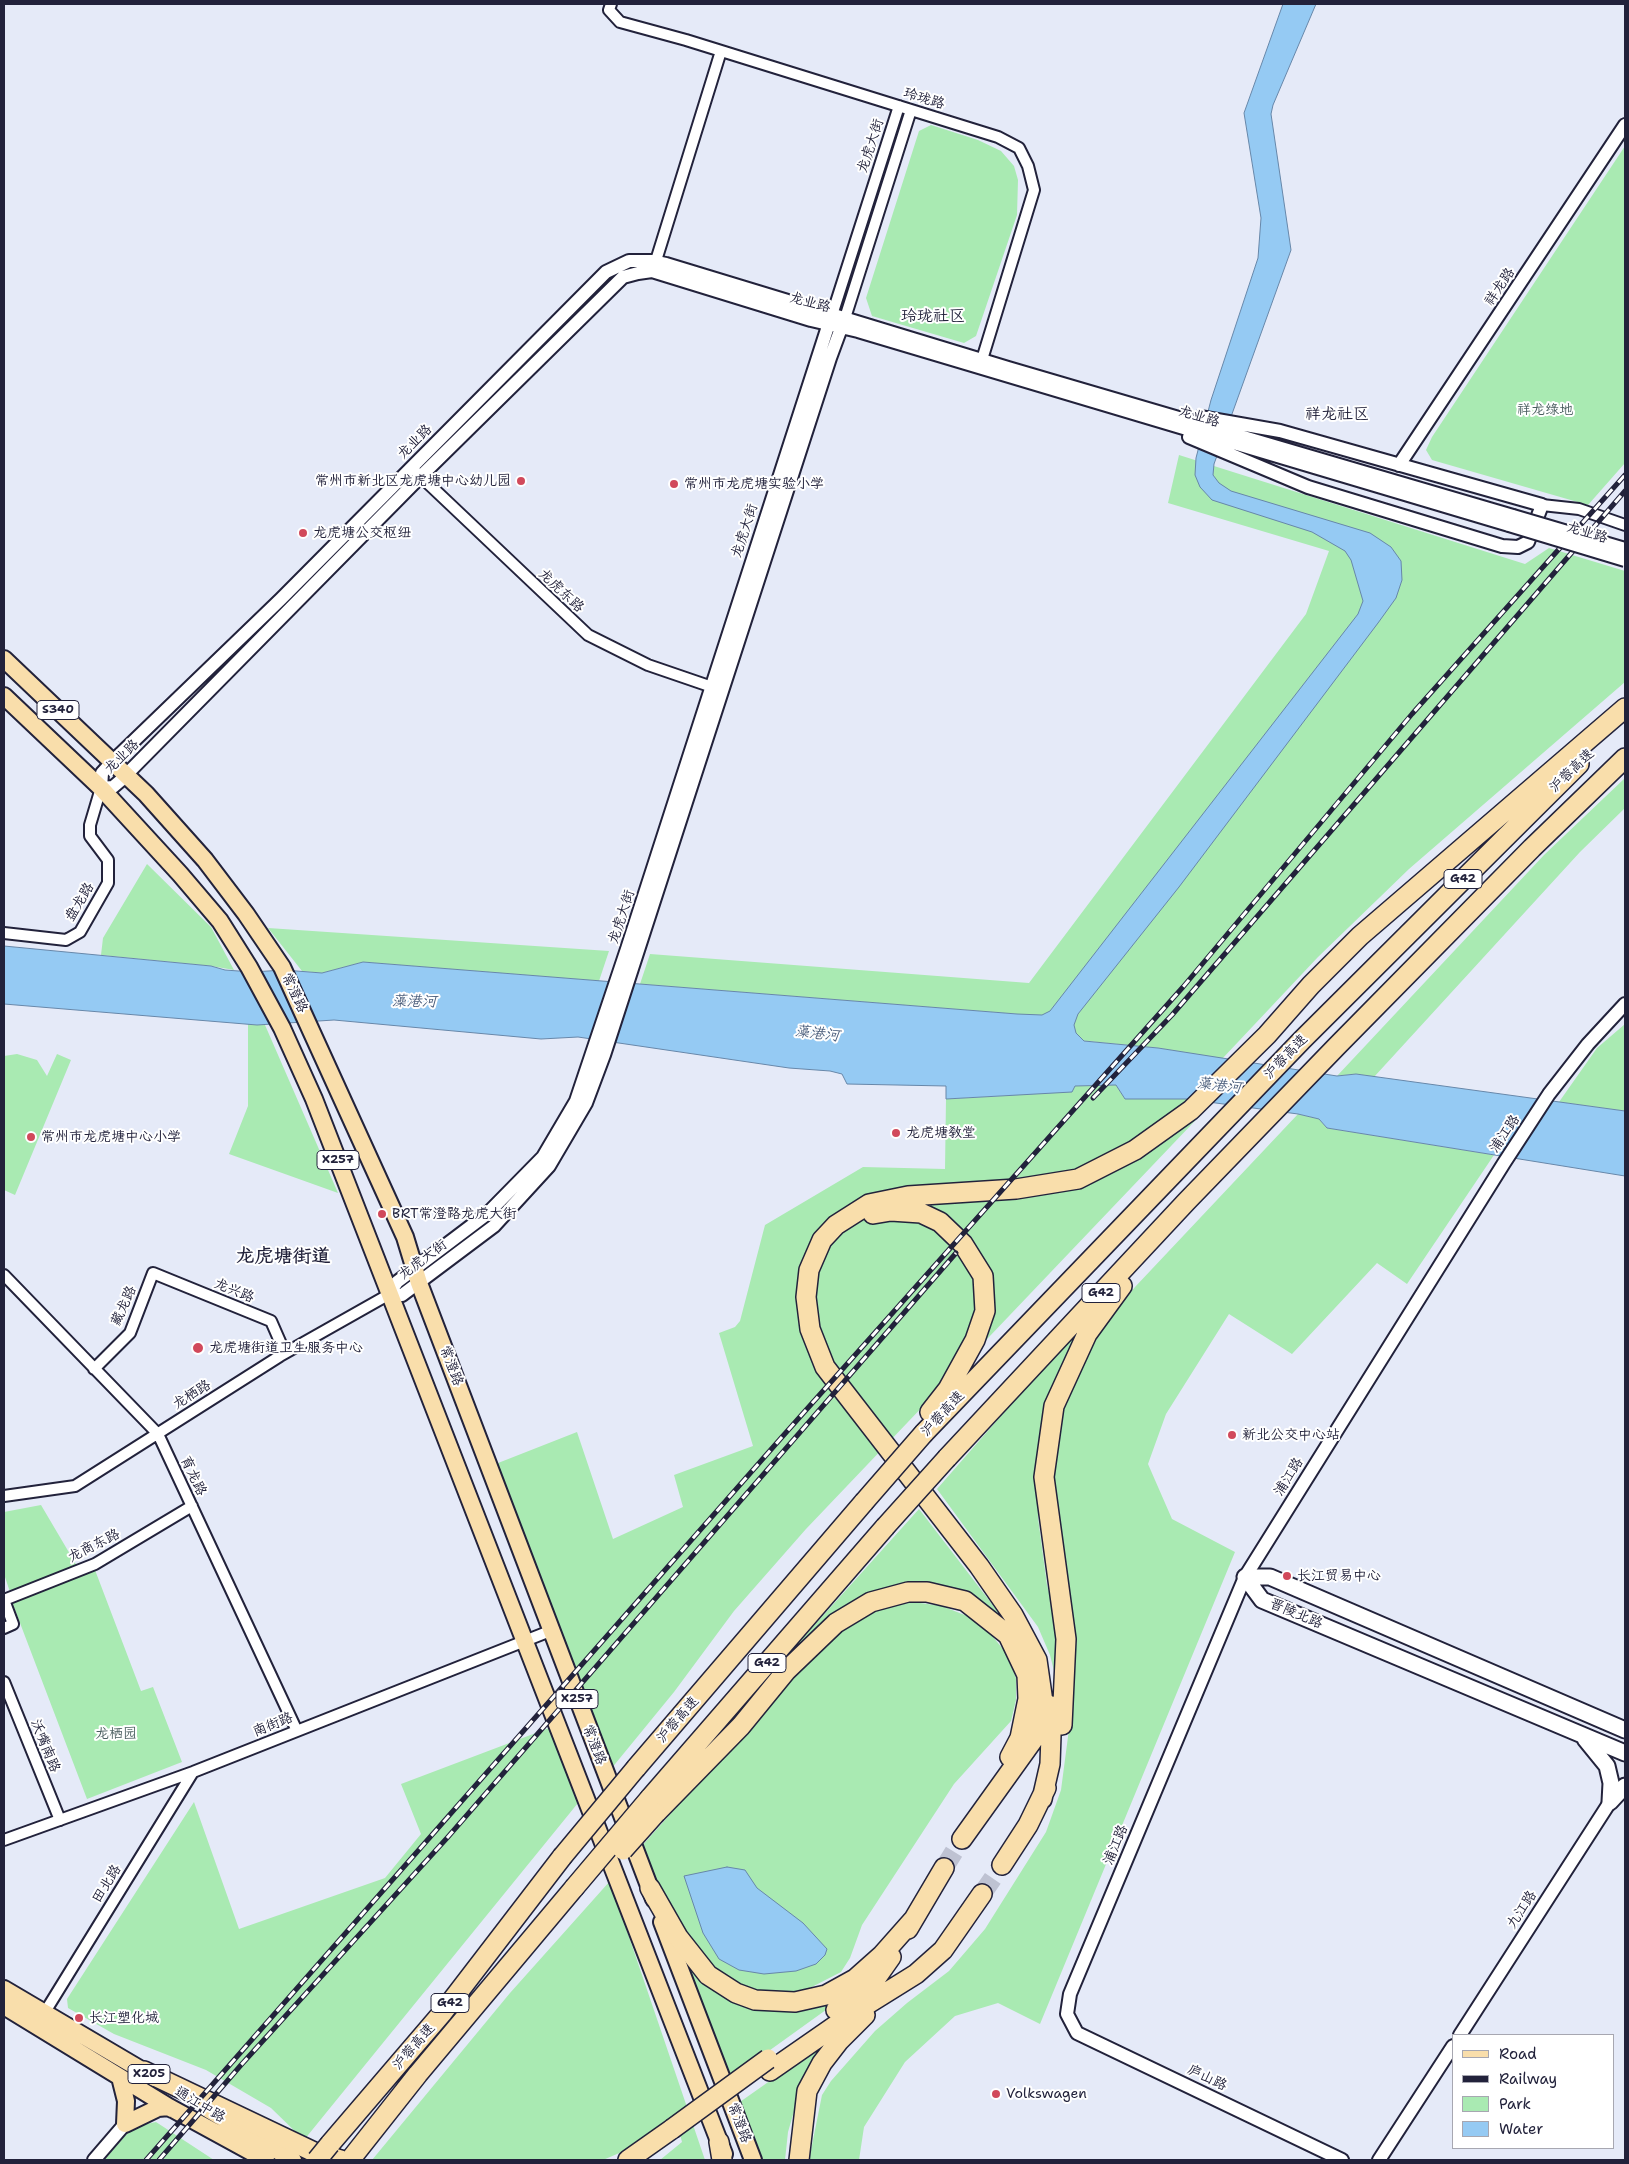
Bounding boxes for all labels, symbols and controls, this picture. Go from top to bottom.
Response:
street label: 玲珑路 [901,85,947,113]
street label: 龙虎大街 [854,117,888,175]
street label: 祥龙路 [1481,265,1519,309]
street label: 龙业路 [788,289,832,317]
district label: 玲珑社区 [901,307,965,327]
park label: 祥龙绿地 [1517,402,1573,418]
street label: 龙业路 [1176,403,1222,431]
district label: 祥龙社区 [1305,405,1369,425]
street label: 龙业路 [394,421,436,463]
place label: 常州市新北区龙虎塘中心幼儿园 [315,473,511,489]
marker: 常州市新北区龙虎塘中心幼儿园 [515,475,527,487]
place label: 常州市龙虎塘实验小学 [684,476,824,492]
marker: 常州市龙虎塘实验小学 [668,478,680,490]
street label: 龙虎大街 [728,502,762,560]
street label: 龙业路 [1564,519,1610,547]
place label: 龙虎塘公交枢纽 [313,525,411,541]
marker: 龙虎塘公交枢纽 [297,527,309,539]
street label: 龙虎东路 [535,566,587,616]
road number: S340 [37,700,79,720]
street label: 龙业路 [101,736,143,778]
street label: 沪蓉高速 [1546,746,1598,796]
road number: G42 [1444,870,1482,889]
street label: 盘龙路 [62,880,98,924]
street label: 龙虎大街 [605,888,639,946]
street label: 常澄路 [278,970,310,1016]
water label: 藻港河 [391,993,437,1011]
water label: 藻港河 [794,1022,840,1046]
street label: 沪蓉高速 [1261,1031,1311,1083]
water label: 藻港河 [1196,1074,1242,1098]
street label: 浦江路 [1486,1112,1524,1156]
place label: 龙虎塘教堂 [906,1125,976,1141]
marker: 龙虎塘教堂 [890,1127,902,1139]
place label: 常州市龙虎塘中心小学 [41,1129,181,1145]
marker: 常州市龙虎塘中心小学 [25,1131,37,1143]
road number: X257 [317,1150,359,1170]
place label: BRT常澄路龙虎大街 [392,1206,517,1222]
marker: BRT常澄路龙虎大街 [376,1208,388,1220]
street label: 龙虎大街 [396,1236,450,1284]
district label: 龙虎塘街道 [236,1246,330,1268]
street label: 龙兴路 [211,1275,257,1307]
street label: 藏龙路 [108,1283,140,1329]
road number: G42 [1082,1284,1120,1302]
place label: 龙虎塘街道卫生服务中心 [209,1340,363,1356]
marker: 龙虎塘街道卫生服务中心 [191,1341,205,1355]
street label: 常澄路 [436,1343,466,1389]
street label: 龙栖路 [170,1377,214,1413]
street label: 沪蓉高速 [918,1388,968,1440]
place label: 新北公交中心站 [1242,1427,1340,1443]
marker: 新北公交中心站 [1226,1429,1238,1441]
street label: 育龙路 [177,1453,209,1499]
street label: 浦江路 [1271,1455,1307,1499]
street label: 龙商东路 [65,1526,123,1566]
place label: 长江贸易中心 [1297,1568,1381,1584]
marker: 长江贸易中心 [1281,1570,1293,1582]
street label: 晋陵北路 [1267,1595,1325,1633]
road number: G42 [748,1654,786,1672]
road number: X257 [556,1690,598,1708]
street label: 沪蓉高速 [653,1693,703,1747]
street label: 南街路 [250,1709,296,1741]
street label: 沃嘴南路 [27,1717,63,1775]
street label: 常澄路 [579,1722,609,1768]
park label: 龙栖园 [95,1726,137,1742]
street label: 浦江路 [1100,1822,1132,1868]
street label: 田北路 [89,1862,125,1906]
street label: 九江路 [1504,1888,1540,1932]
road number: G42 [431,1994,469,2012]
place label: 长江塑化城 [89,2010,159,2026]
marker: 长江塑化城 [73,2012,85,2024]
street label: 沪蓉高速 [389,2020,439,2074]
legend [1452,2034,1614,2149]
text: Road [1499,2044,1537,2064]
street label: 庐山路 [1184,2061,1230,2095]
road number: X205 [128,2064,170,2084]
text: Railway [1499,2069,1557,2089]
street label: 通江中路 [172,2083,228,2127]
place label: Volkswagen [1006,2086,1087,2102]
marker: Volkswagen [990,2088,1002,2100]
text: Park [1499,2094,1531,2114]
street label: 常澄路 [724,2100,754,2146]
text: Water [1499,2119,1543,2139]

